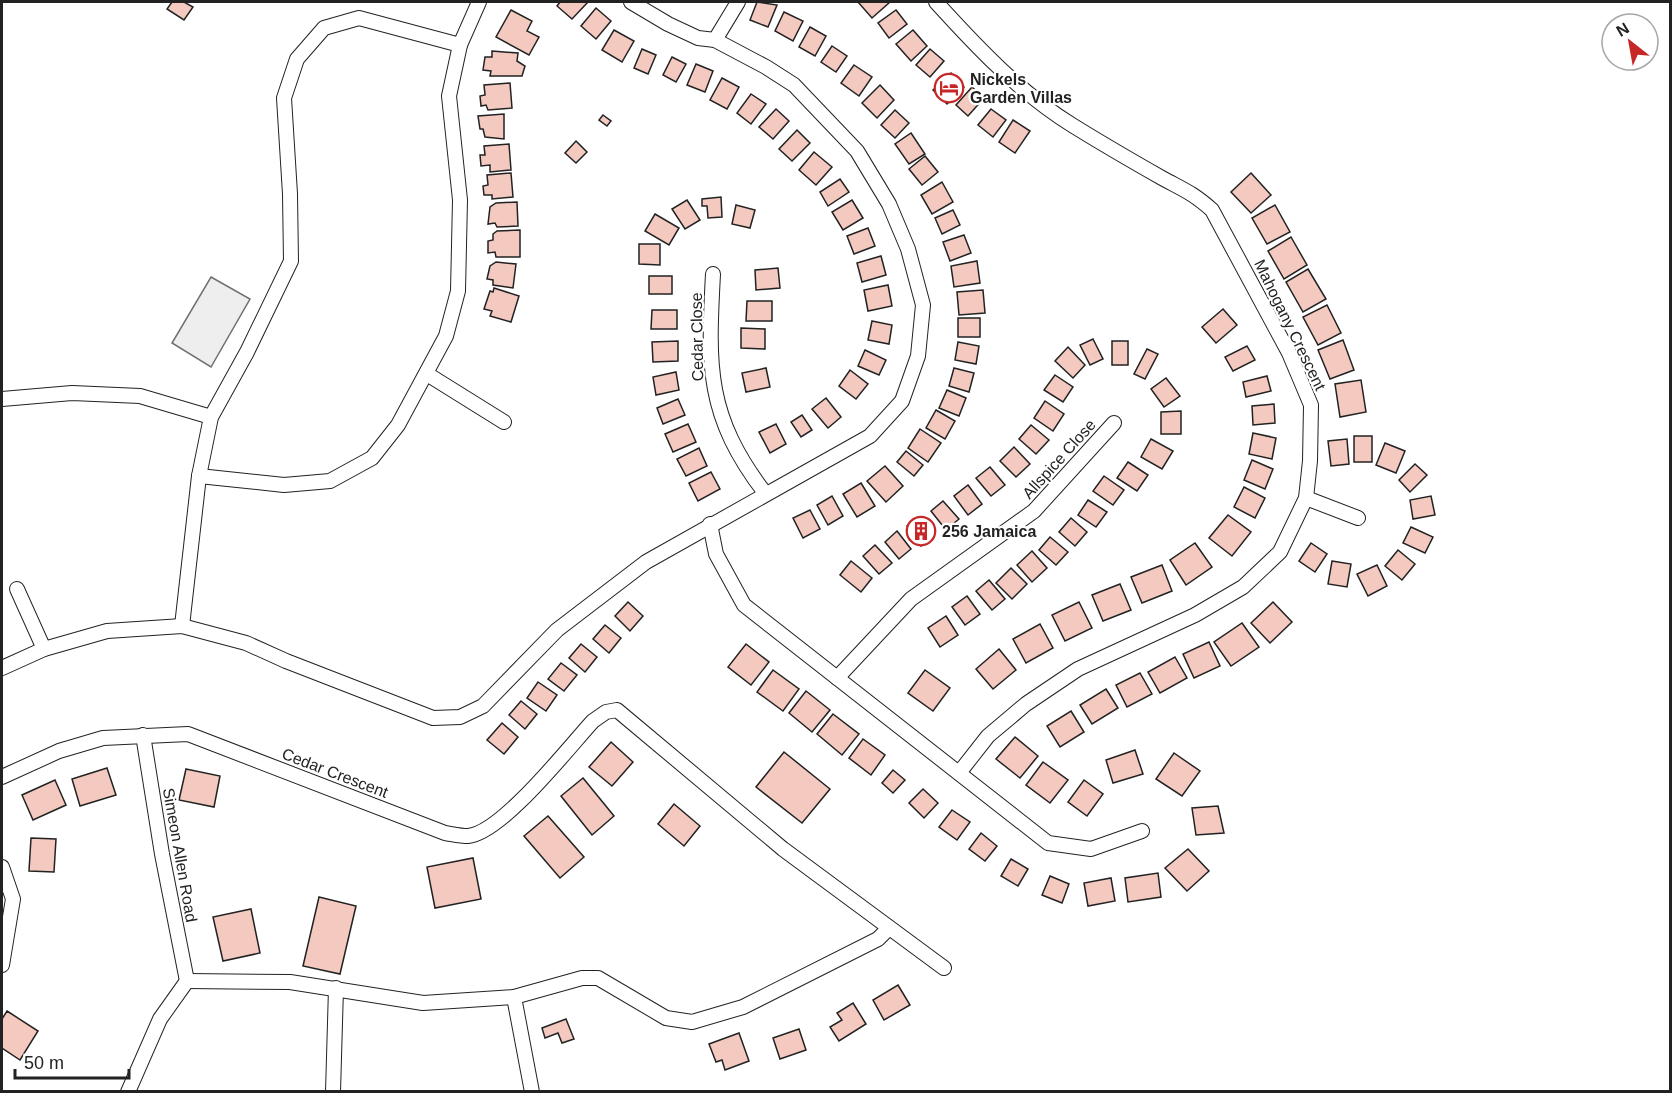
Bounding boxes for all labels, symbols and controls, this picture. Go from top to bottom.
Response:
north arrow [1600,12,1660,72]
text: N [1613,19,1632,40]
place label: Nickels Garden Villas [970,71,1072,106]
hotel icon: Nickels Garden Villas [933,72,965,104]
street label: Mahogany Crescent [1251,257,1329,394]
street label: Cedar Close [688,292,706,382]
street label: Allspice Close [1019,416,1099,502]
building icon: 256 Jamaica [905,515,937,547]
place label: 256 Jamaica [942,523,1036,540]
street label: Cedar Crescent [280,745,391,801]
street label: Simeon Allen Road [160,787,200,923]
scale bar [15,1042,129,1080]
text: 50 m [24,1053,64,1073]

